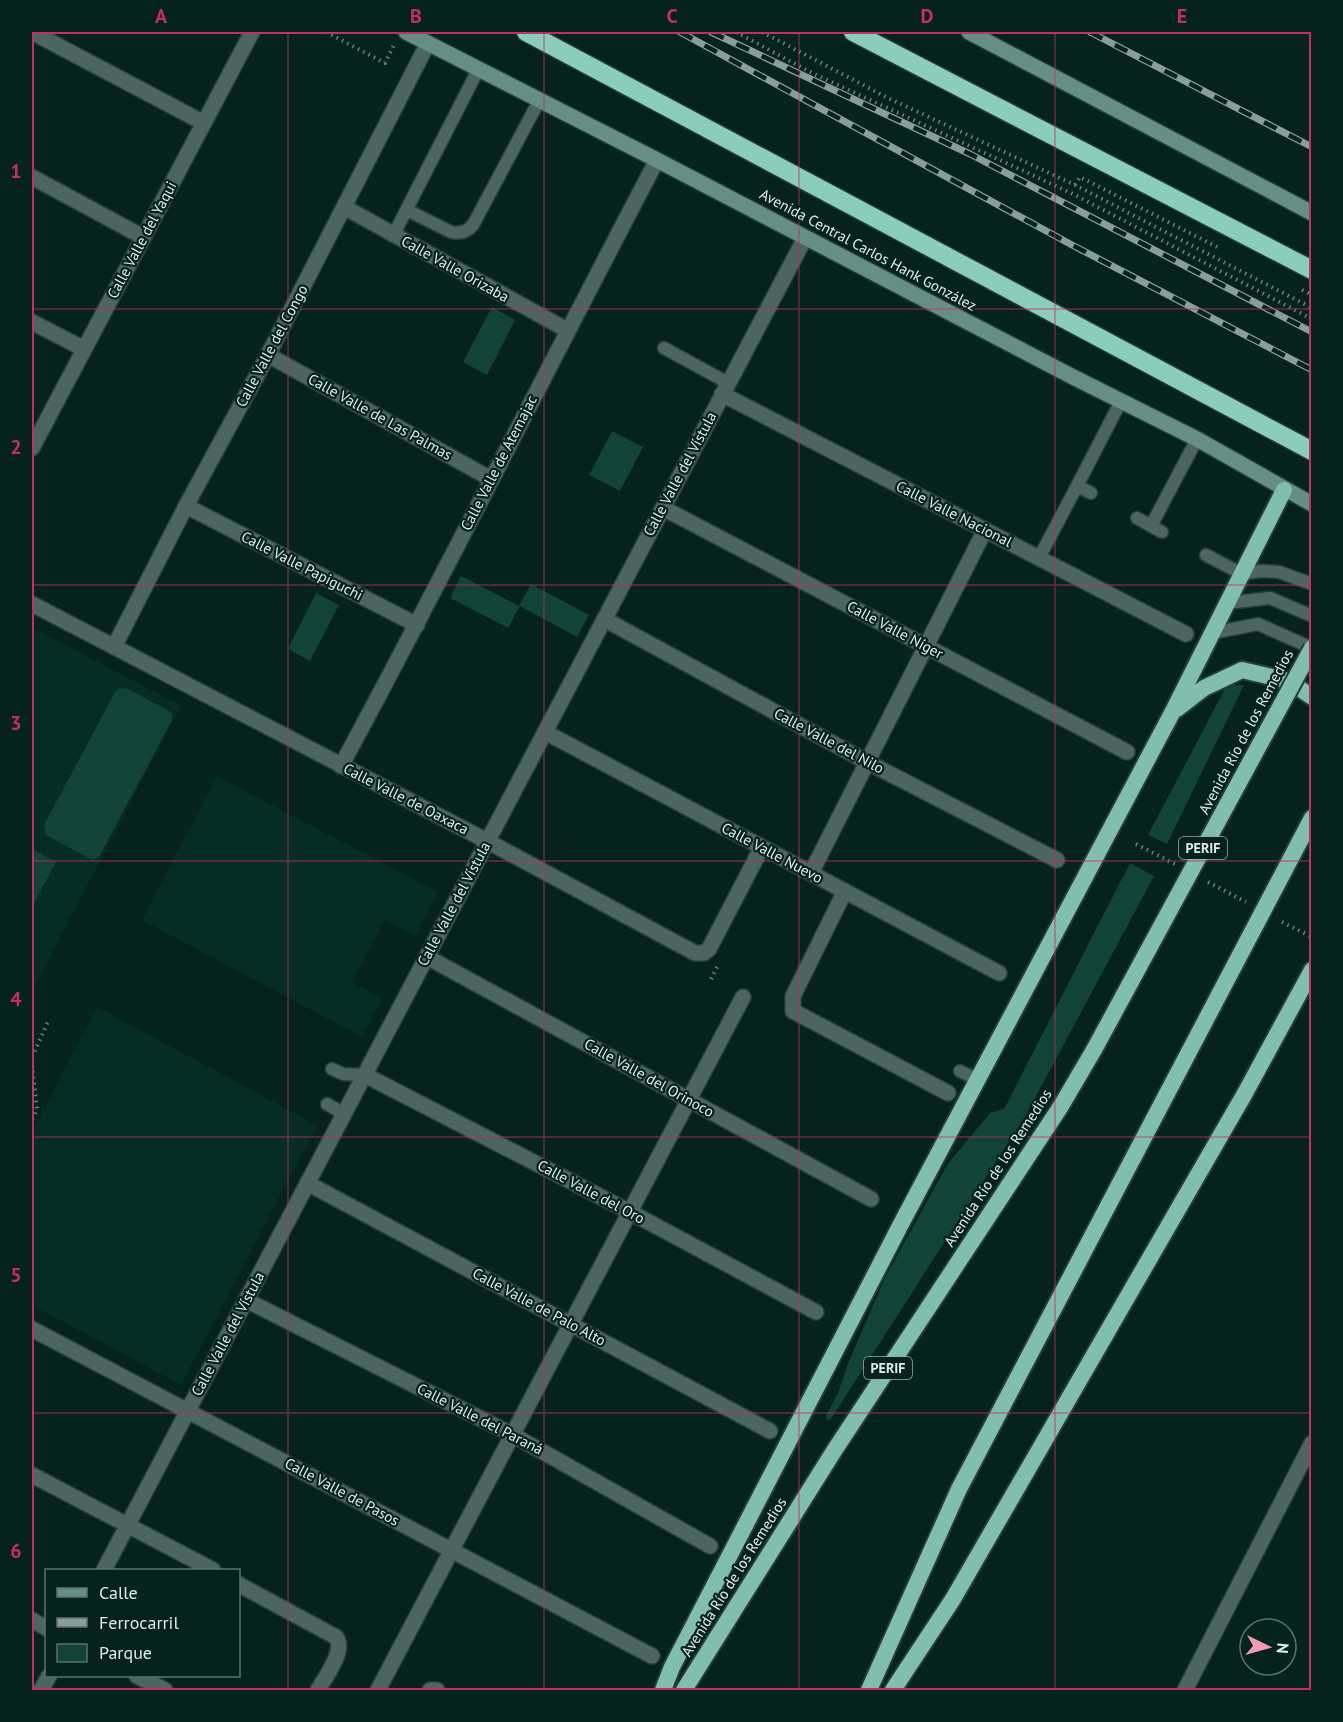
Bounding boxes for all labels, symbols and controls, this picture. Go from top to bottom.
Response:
text: A [155,3,168,29]
text: B [410,3,422,29]
text: C [666,3,678,29]
text: D [921,3,934,29]
text: E [1177,3,1187,29]
text: 1 [10,158,22,184]
street label: Calle Valle del Yaqui [103,178,180,302]
street label: Avenida Central Carlos Hank González [757,184,980,315]
street label: Calle Valle Orizaba [398,231,512,306]
street label: Calle Valle del Congo [231,281,312,410]
street label: Calle Valle de Las Palmas [305,369,456,464]
street label: Calle Valle de Atemajac [456,392,541,534]
street label: Calle Valle del Vístula [639,408,720,539]
text: 2 [10,434,22,460]
street label: Calle Valle Nacional [893,476,1016,551]
street label: Calle Valle Papiguchi [238,527,366,604]
street label: Calle Valle Níger [844,596,947,663]
street label: Avenida Río de los Remedios [1194,646,1297,817]
street label: Calle Valle del Nilo [771,704,888,778]
text: 3 [10,710,22,736]
street label: Calle Valle de Oaxaca [340,759,472,838]
street label: Calle Valle Nuevo [718,818,826,887]
road number: PERIF [1179,837,1227,859]
street label: Calle Valle del Vístula [413,838,494,969]
text: 4 [10,986,22,1012]
street label: Calle Valle del Orinoco [581,1034,717,1121]
street label: Avenida Río de los Remedios [939,1085,1056,1250]
street label: Calle Valle del Oro [534,1155,648,1228]
text: 5 [10,1262,22,1288]
street label: Calle Valle de Palo Alto [469,1263,609,1350]
street label: Calle Valle del Vístula [187,1268,268,1399]
road number: PERIF [864,1357,912,1379]
street label: Calle Valle del Paraná [414,1379,546,1459]
street label: Calle Valle de Pasos [282,1453,403,1530]
street label: Avenida Río de los Remedios [677,1494,790,1660]
text: 6 [10,1538,22,1564]
legend [45,1569,240,1677]
text: Calle [99,1581,138,1604]
text: Ferrocarril [99,1611,179,1634]
north arrow [1238,1617,1298,1677]
text: Parque [99,1641,152,1664]
text: N [1273,1642,1293,1654]

